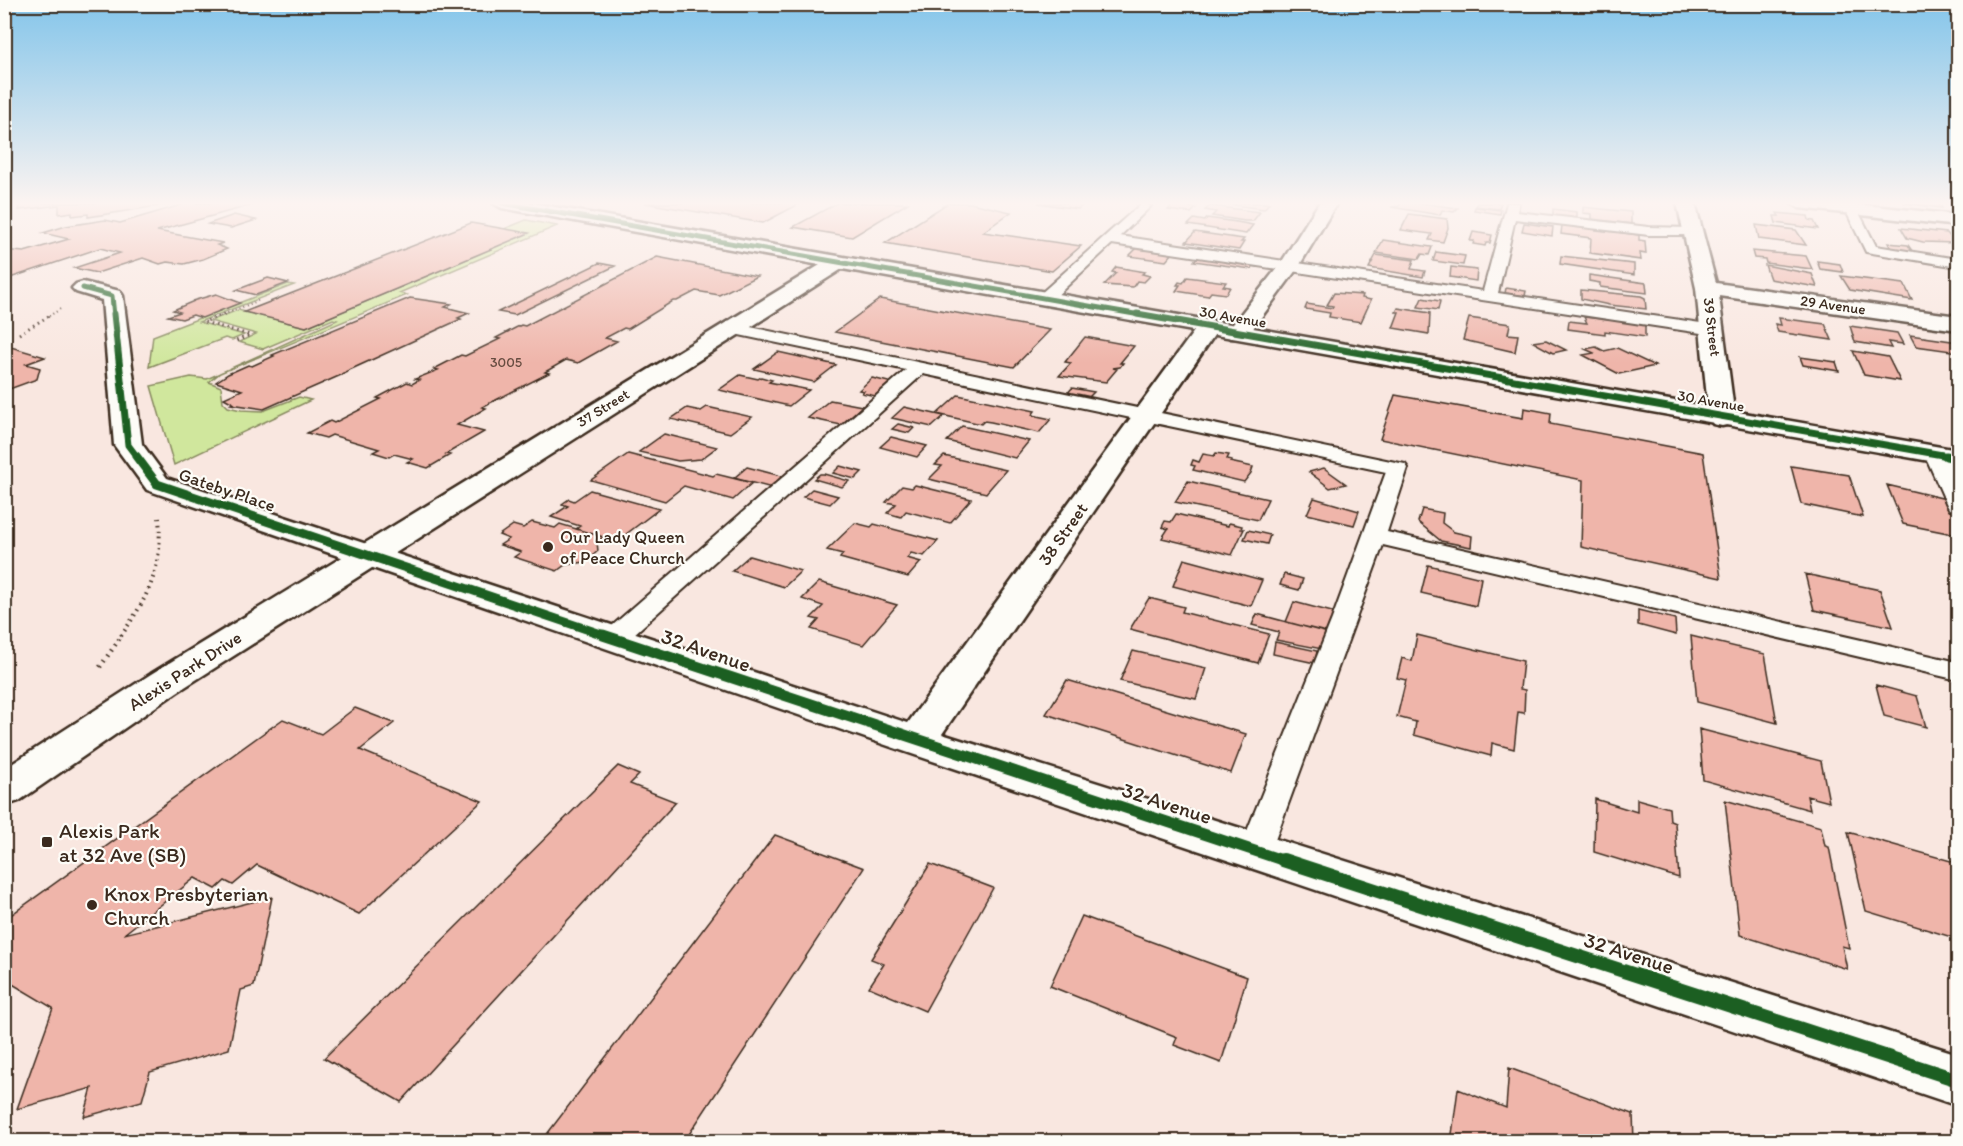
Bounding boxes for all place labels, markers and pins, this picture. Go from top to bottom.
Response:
place label: Our Lady Queen of Peace Church [560,526,685,569]
marker: Our Lady Queen of Peace Church [541,540,555,554]
place label: Alexis Park at 32 Ave (SB) [59,818,186,867]
marker: Alexis Park at 32 Ave (SB) [40,835,54,849]
place label: Knox Presbyterian Church [104,881,269,930]
marker: Knox Presbyterian Church [85,898,99,912]

